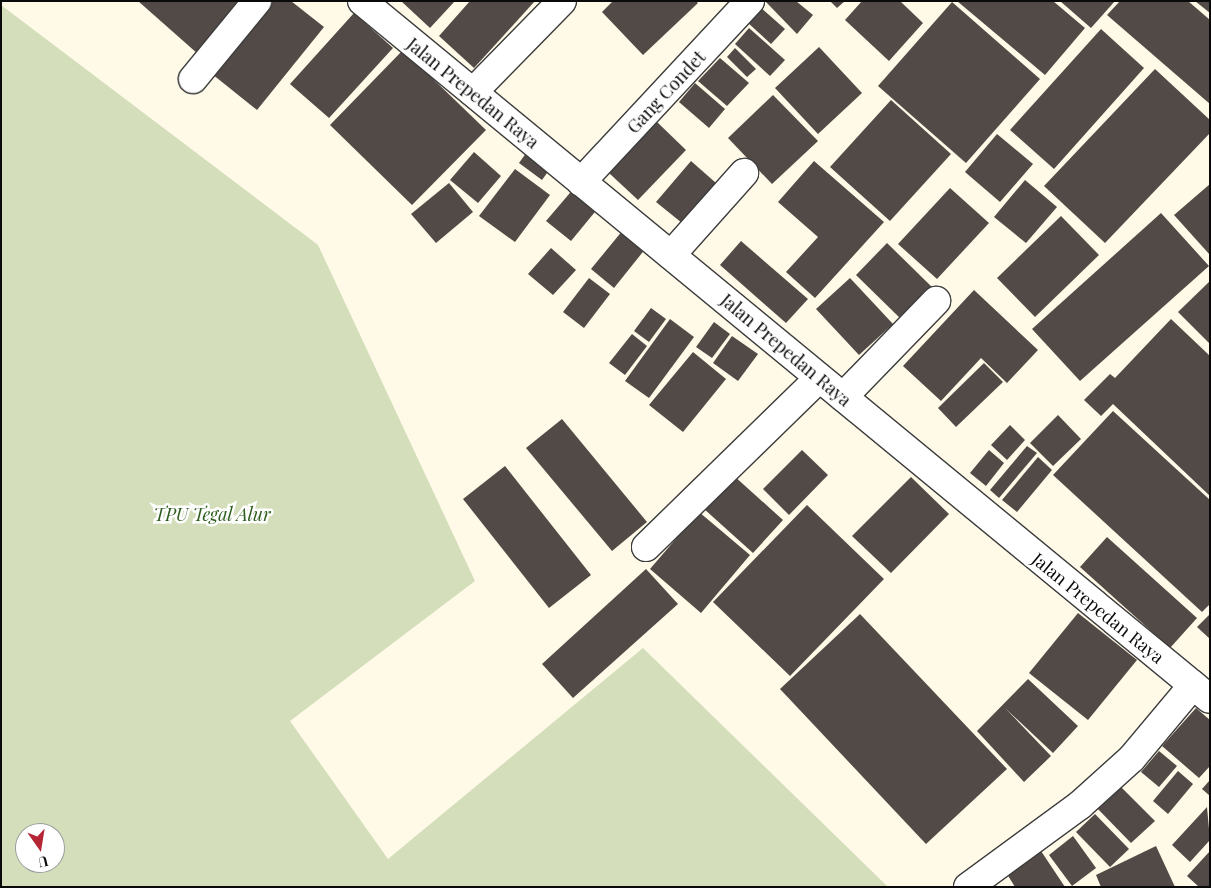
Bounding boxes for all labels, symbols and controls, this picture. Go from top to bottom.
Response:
street label: Jalan Prepedan Raya [403,33,543,153]
street label: Gang Condet [622,46,710,138]
street label: Jalan Prepedan Raya [716,289,856,411]
park label: TPU Tegal Alur [153,503,271,525]
street label: Jalan Prepedan Raya [1028,548,1168,668]
north arrow [15,823,65,873]
text: U [36,852,50,872]

